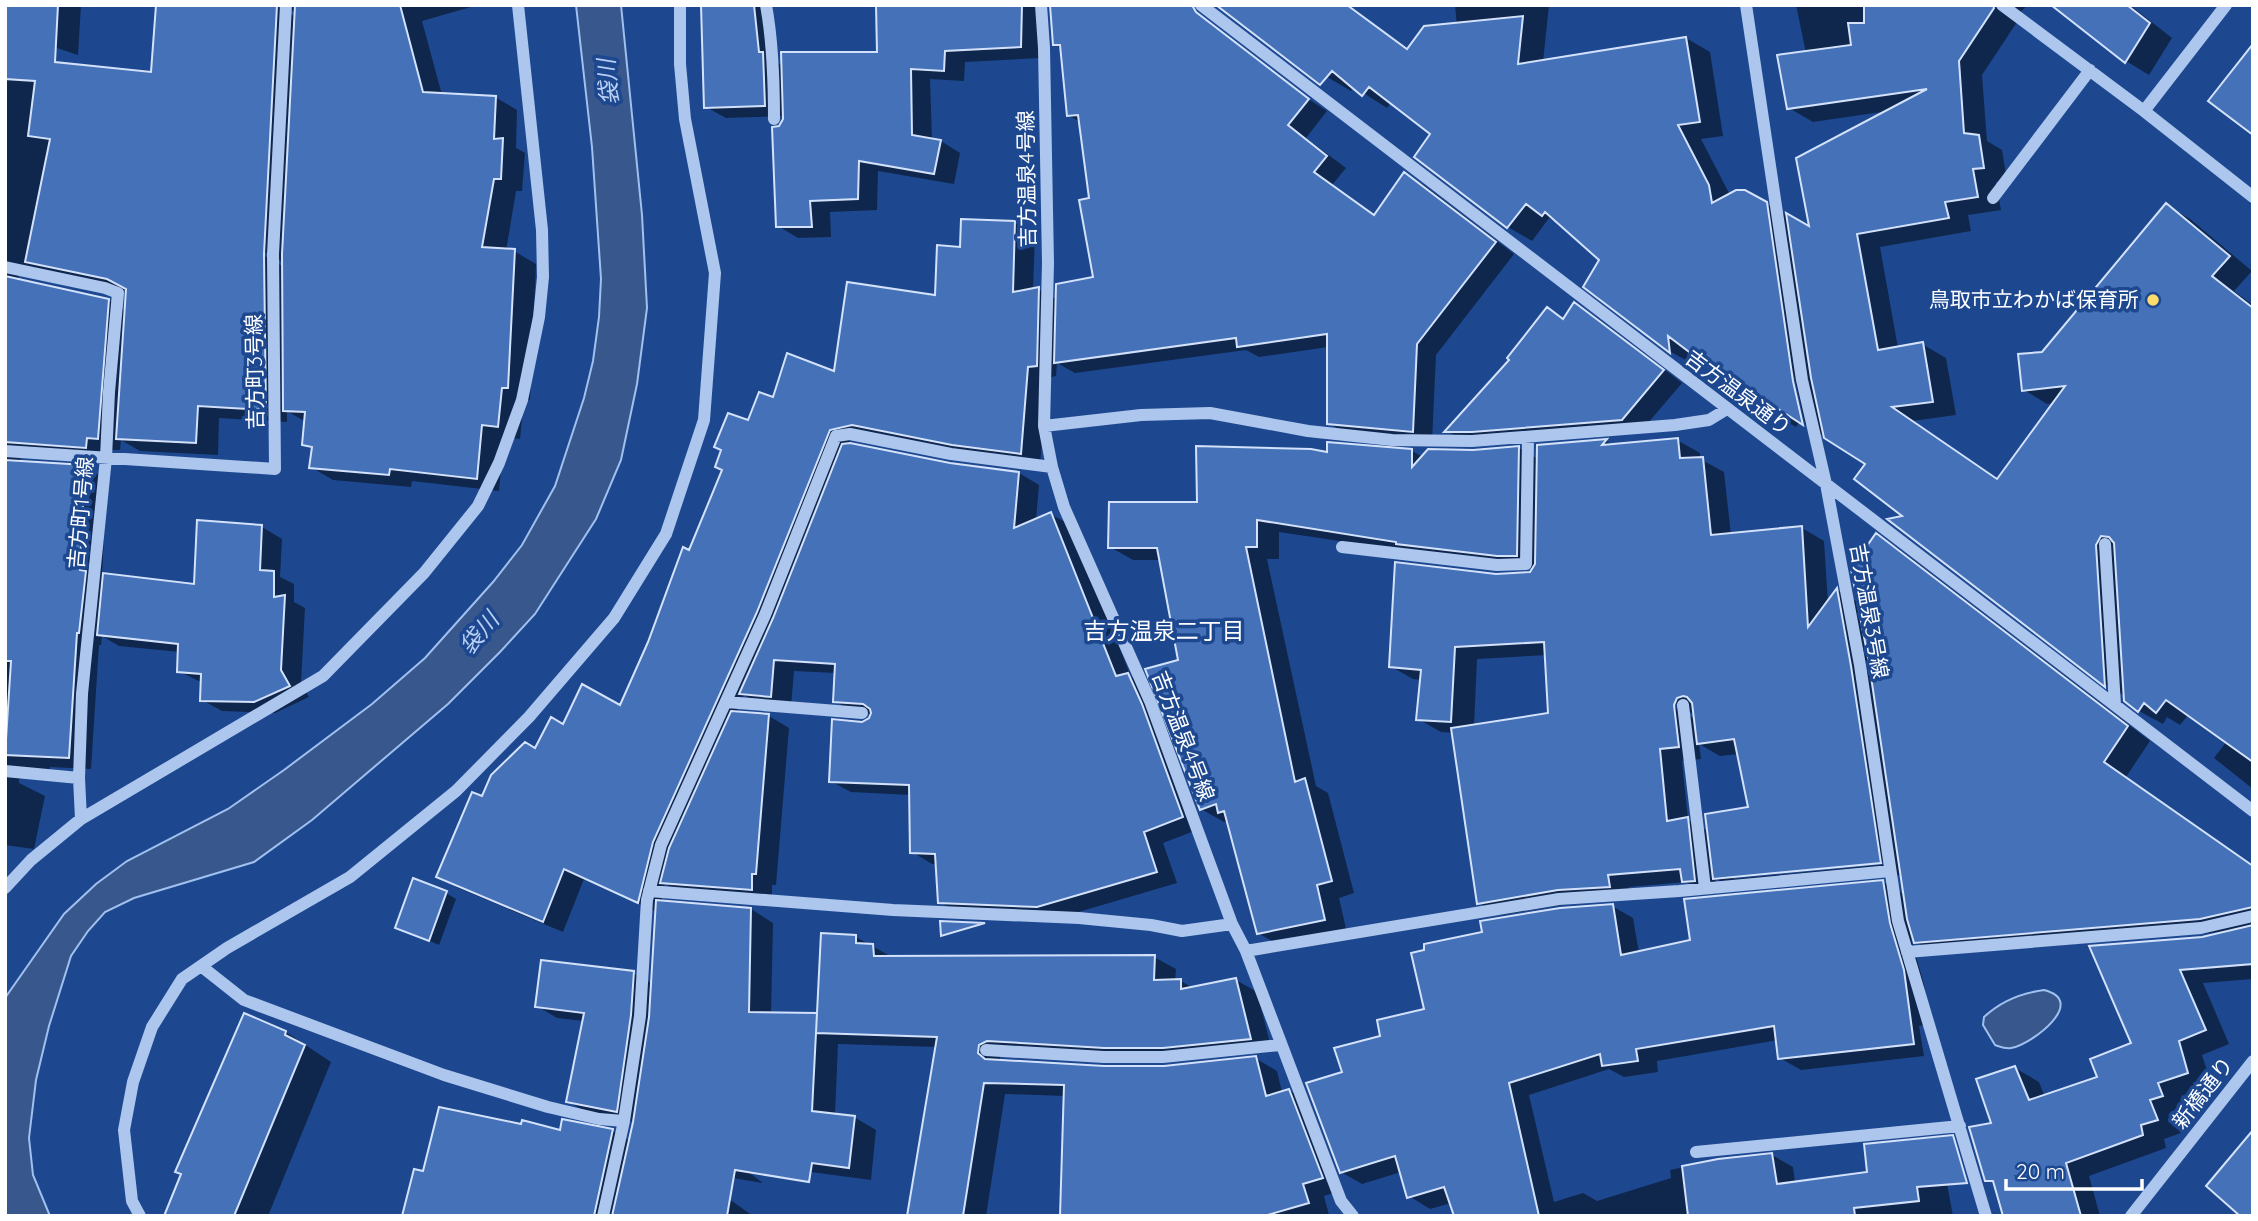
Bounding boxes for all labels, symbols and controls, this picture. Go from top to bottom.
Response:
water label: 袋川 [591,55,624,106]
street label: 吉方温泉4号線 [1012,110,1040,248]
place label: 鳥取市立わかば保育所 [1929,286,2139,312]
marker: 鳥取市立わかば保育所 [2145,292,2161,308]
street label: 吉方町3号線 [240,314,268,430]
street label: 吉方温泉通り [1680,344,1797,440]
street label: 吉方町1号線 [62,456,98,570]
street label: 吉方温泉3号線 [1845,541,1895,681]
water label: 袋川 [453,603,506,660]
district label: 吉方温泉二丁目 [1084,616,1245,645]
street label: 吉方温泉4号線 [1147,667,1221,804]
street label: 新橋通り [2166,1051,2238,1133]
scale bar [2006,1148,2142,1192]
text: 20 m [2016,1158,2065,1184]

